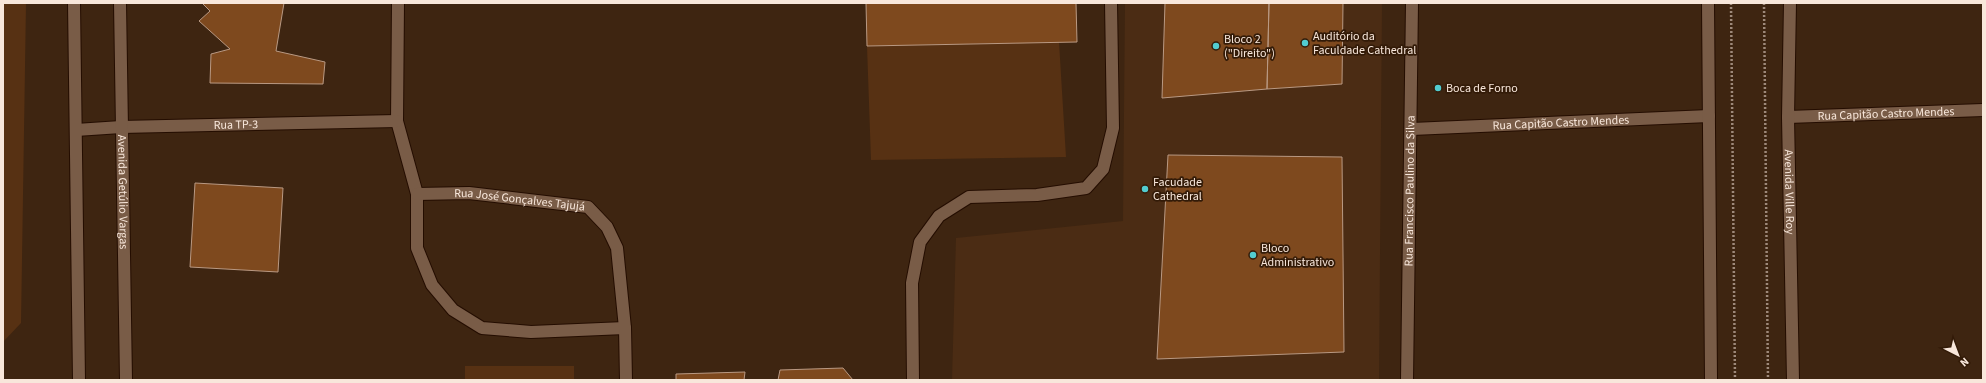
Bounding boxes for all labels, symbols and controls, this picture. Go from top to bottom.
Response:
place label: Auditório da Faculdade Cathedral [1313,28,1416,59]
place label: Bloco 2 ("Direito") [1224,31,1275,62]
marker: Auditório da Faculdade Cathedral [1300,38,1310,48]
marker: Bloco 2 ("Direito") [1211,41,1221,51]
place label: Boca de Forno [1446,80,1518,97]
marker: Boca de Forno [1433,83,1443,93]
street label: Rua Capitão Castro Mendes [1817,103,1955,125]
street label: Rua Capitão Castro Mendes [1492,111,1630,134]
street label: Rua Francisco Paulino da Silva [1401,115,1420,267]
street label: Rua TP-3 [214,116,258,134]
street label: Avenida Getúlio Vargas [113,135,132,249]
street label: Avenida Ville Roy [1780,149,1798,235]
place label: Facudade Cathedral [1153,174,1202,205]
marker: Facudade Cathedral [1140,184,1150,194]
street label: Rua José Gonçalves Tajujá [454,185,586,216]
place label: Bloco Administrativo [1261,240,1334,271]
marker: Bloco Administrativo [1248,250,1258,260]
north arrow [1938,335,1978,375]
text: N [1957,354,1972,370]

